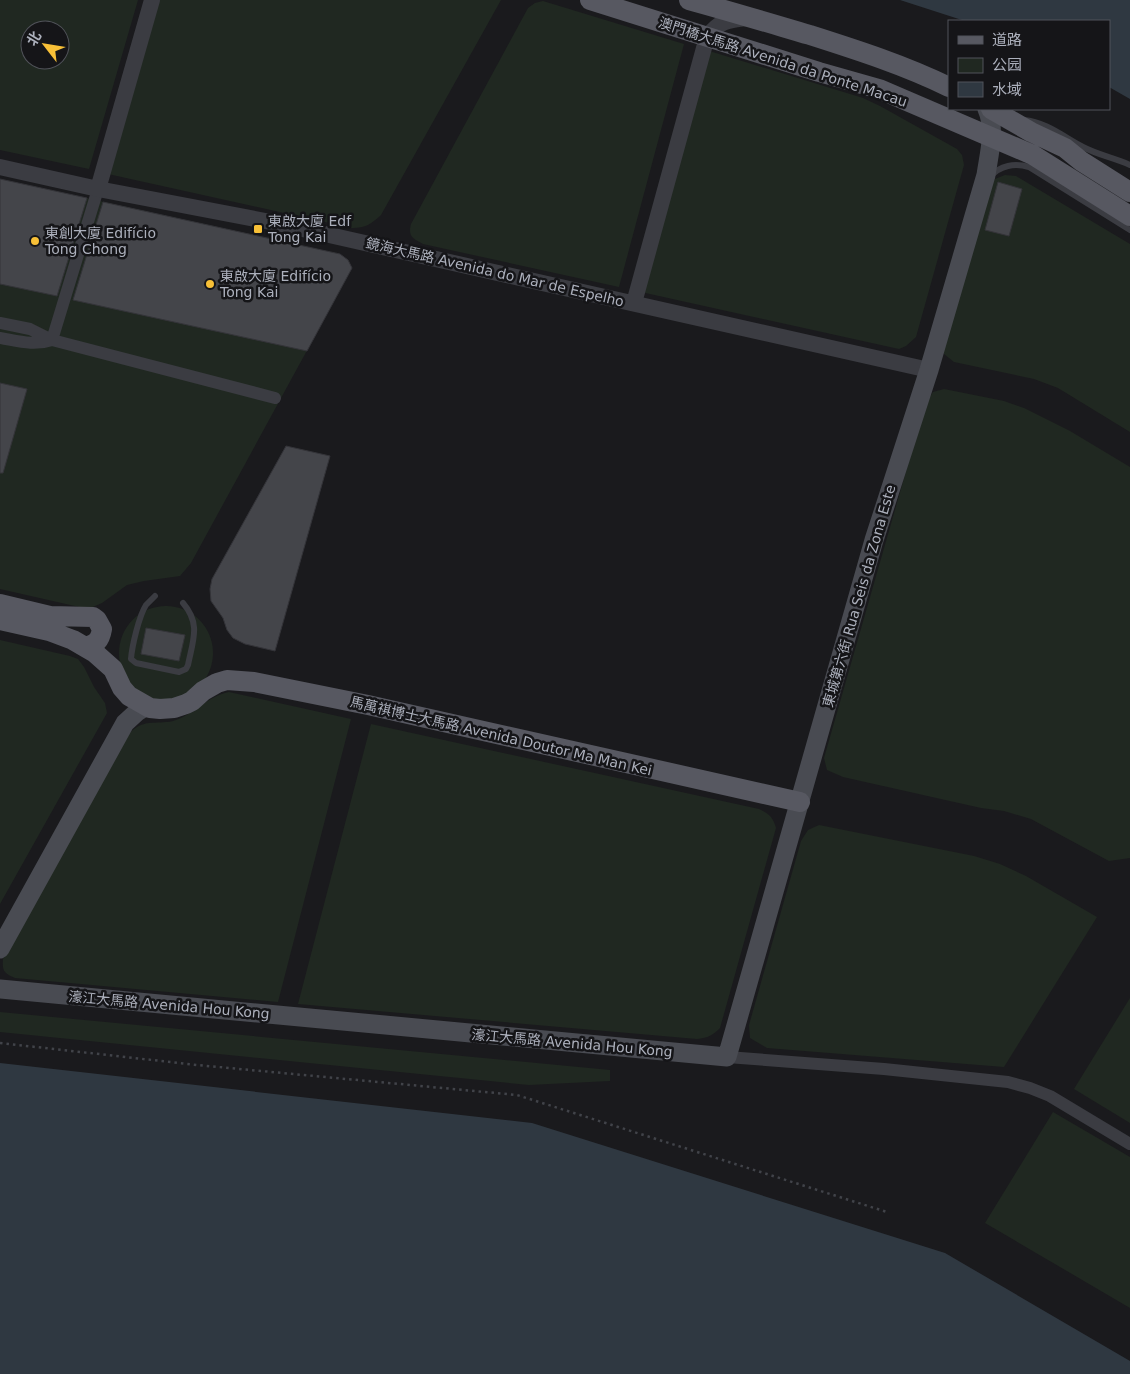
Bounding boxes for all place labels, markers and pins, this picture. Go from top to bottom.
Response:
place label: 東啟大廈 Edf Tong Kai [267,213,352,245]
marker: 東啟大廈 Edf Tong Kai [252,223,264,235]
place label: 東創大廈 Edifício Tong Chong [44,225,156,257]
marker: 東創大廈 Edifício Tong Chong [29,235,41,247]
place label: 東啟大廈 Edifício Tong Kai [219,268,331,300]
marker: 東啟大廈 Edifício Tong Kai [204,278,216,290]

